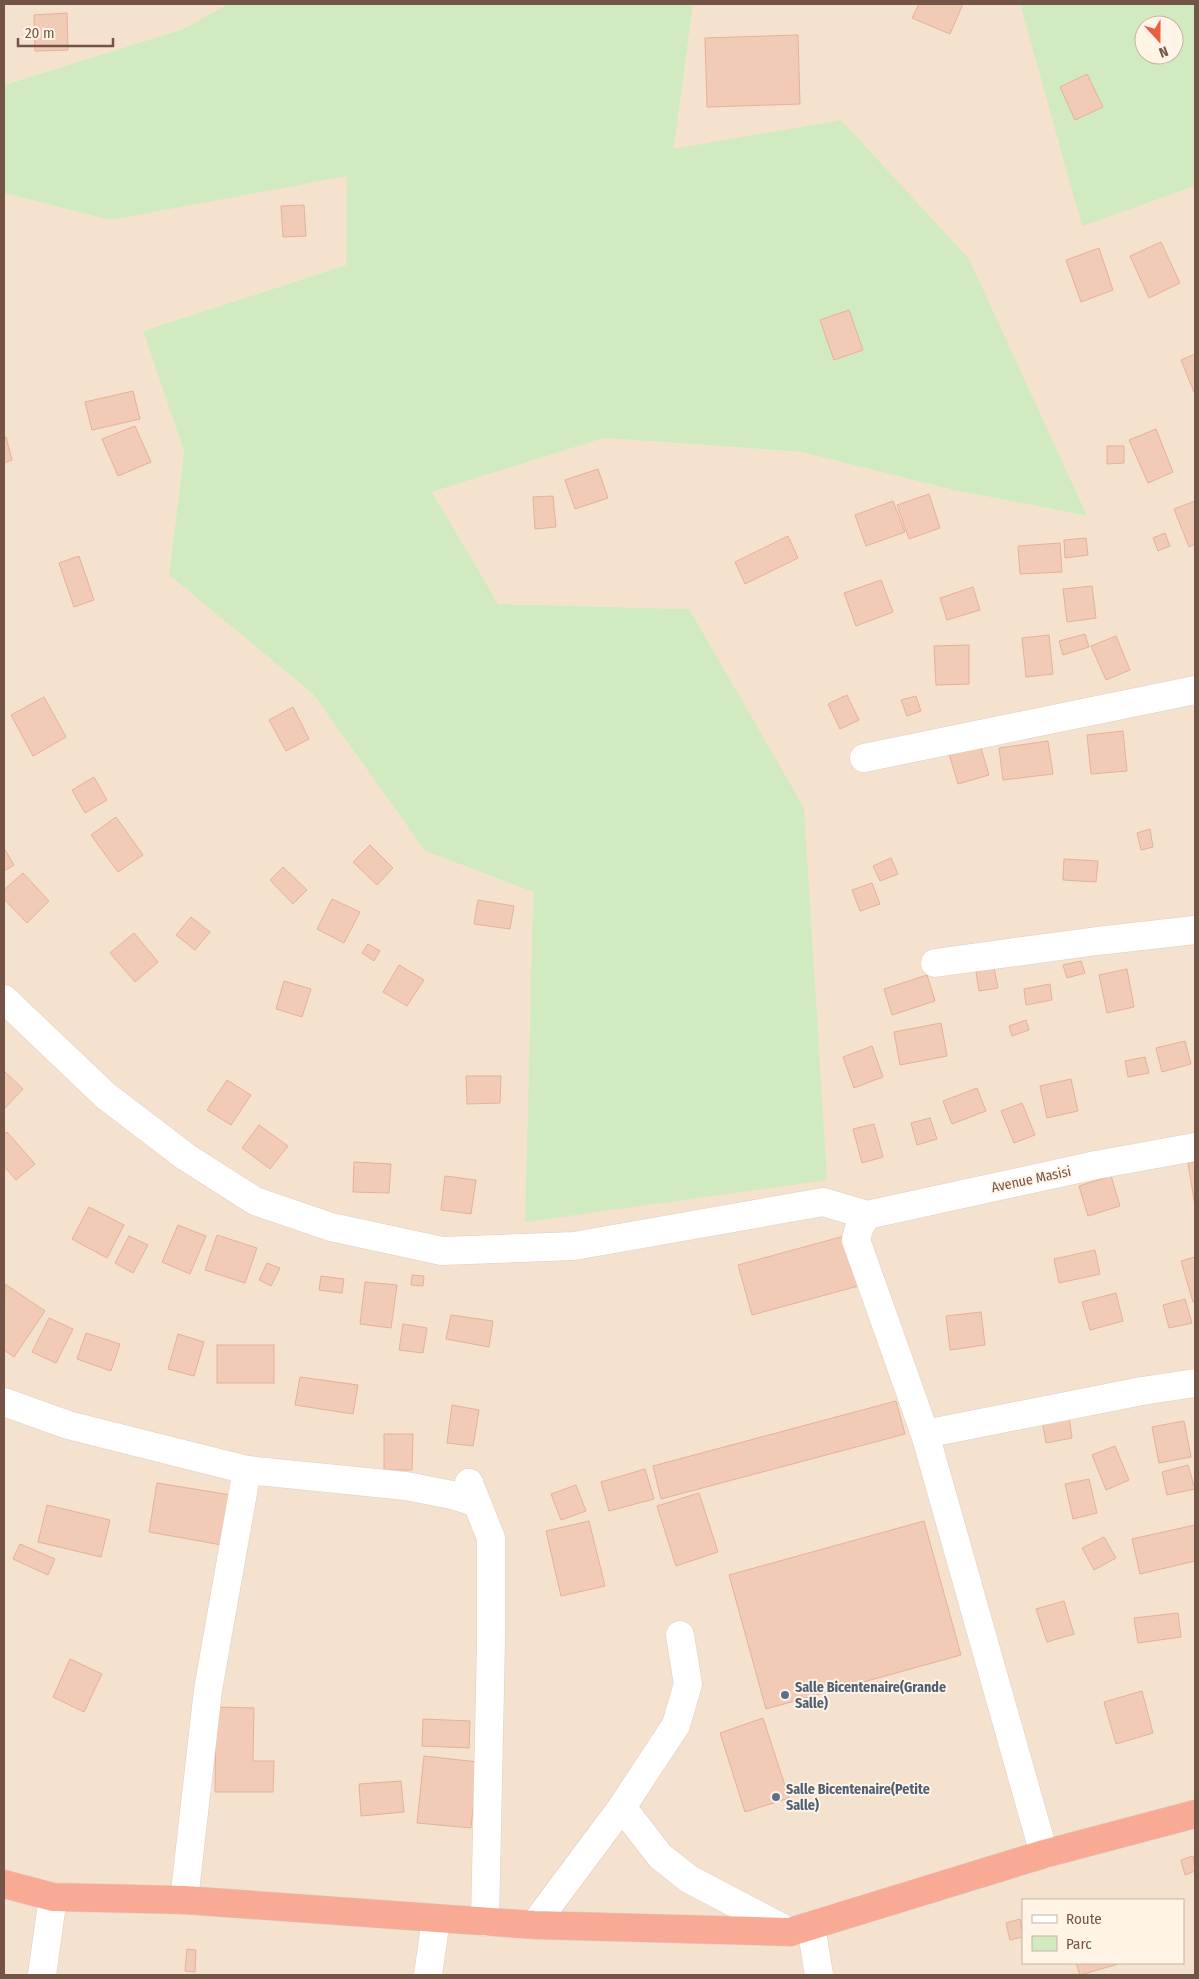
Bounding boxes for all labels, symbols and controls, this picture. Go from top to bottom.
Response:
scale bar [18,15,112,47]
north arrow [1134,15,1184,65]
text: 20 m [25,24,55,42]
text: N [1157,42,1170,61]
street label: Avenue Masisi [990,1163,1073,1196]
place label: Salle Bicentenaire(Grande Salle) [795,1679,946,1712]
marker: Salle Bicentenaire(Grande Salle) [779,1689,791,1701]
place label: Salle Bicentenaire(Petite Salle) [786,1781,930,1814]
marker: Salle Bicentenaire(Petite Salle) [770,1791,782,1803]
legend [1022,1899,1184,1964]
text: Route [1066,1910,1102,1928]
text: Parc [1066,1935,1092,1953]

